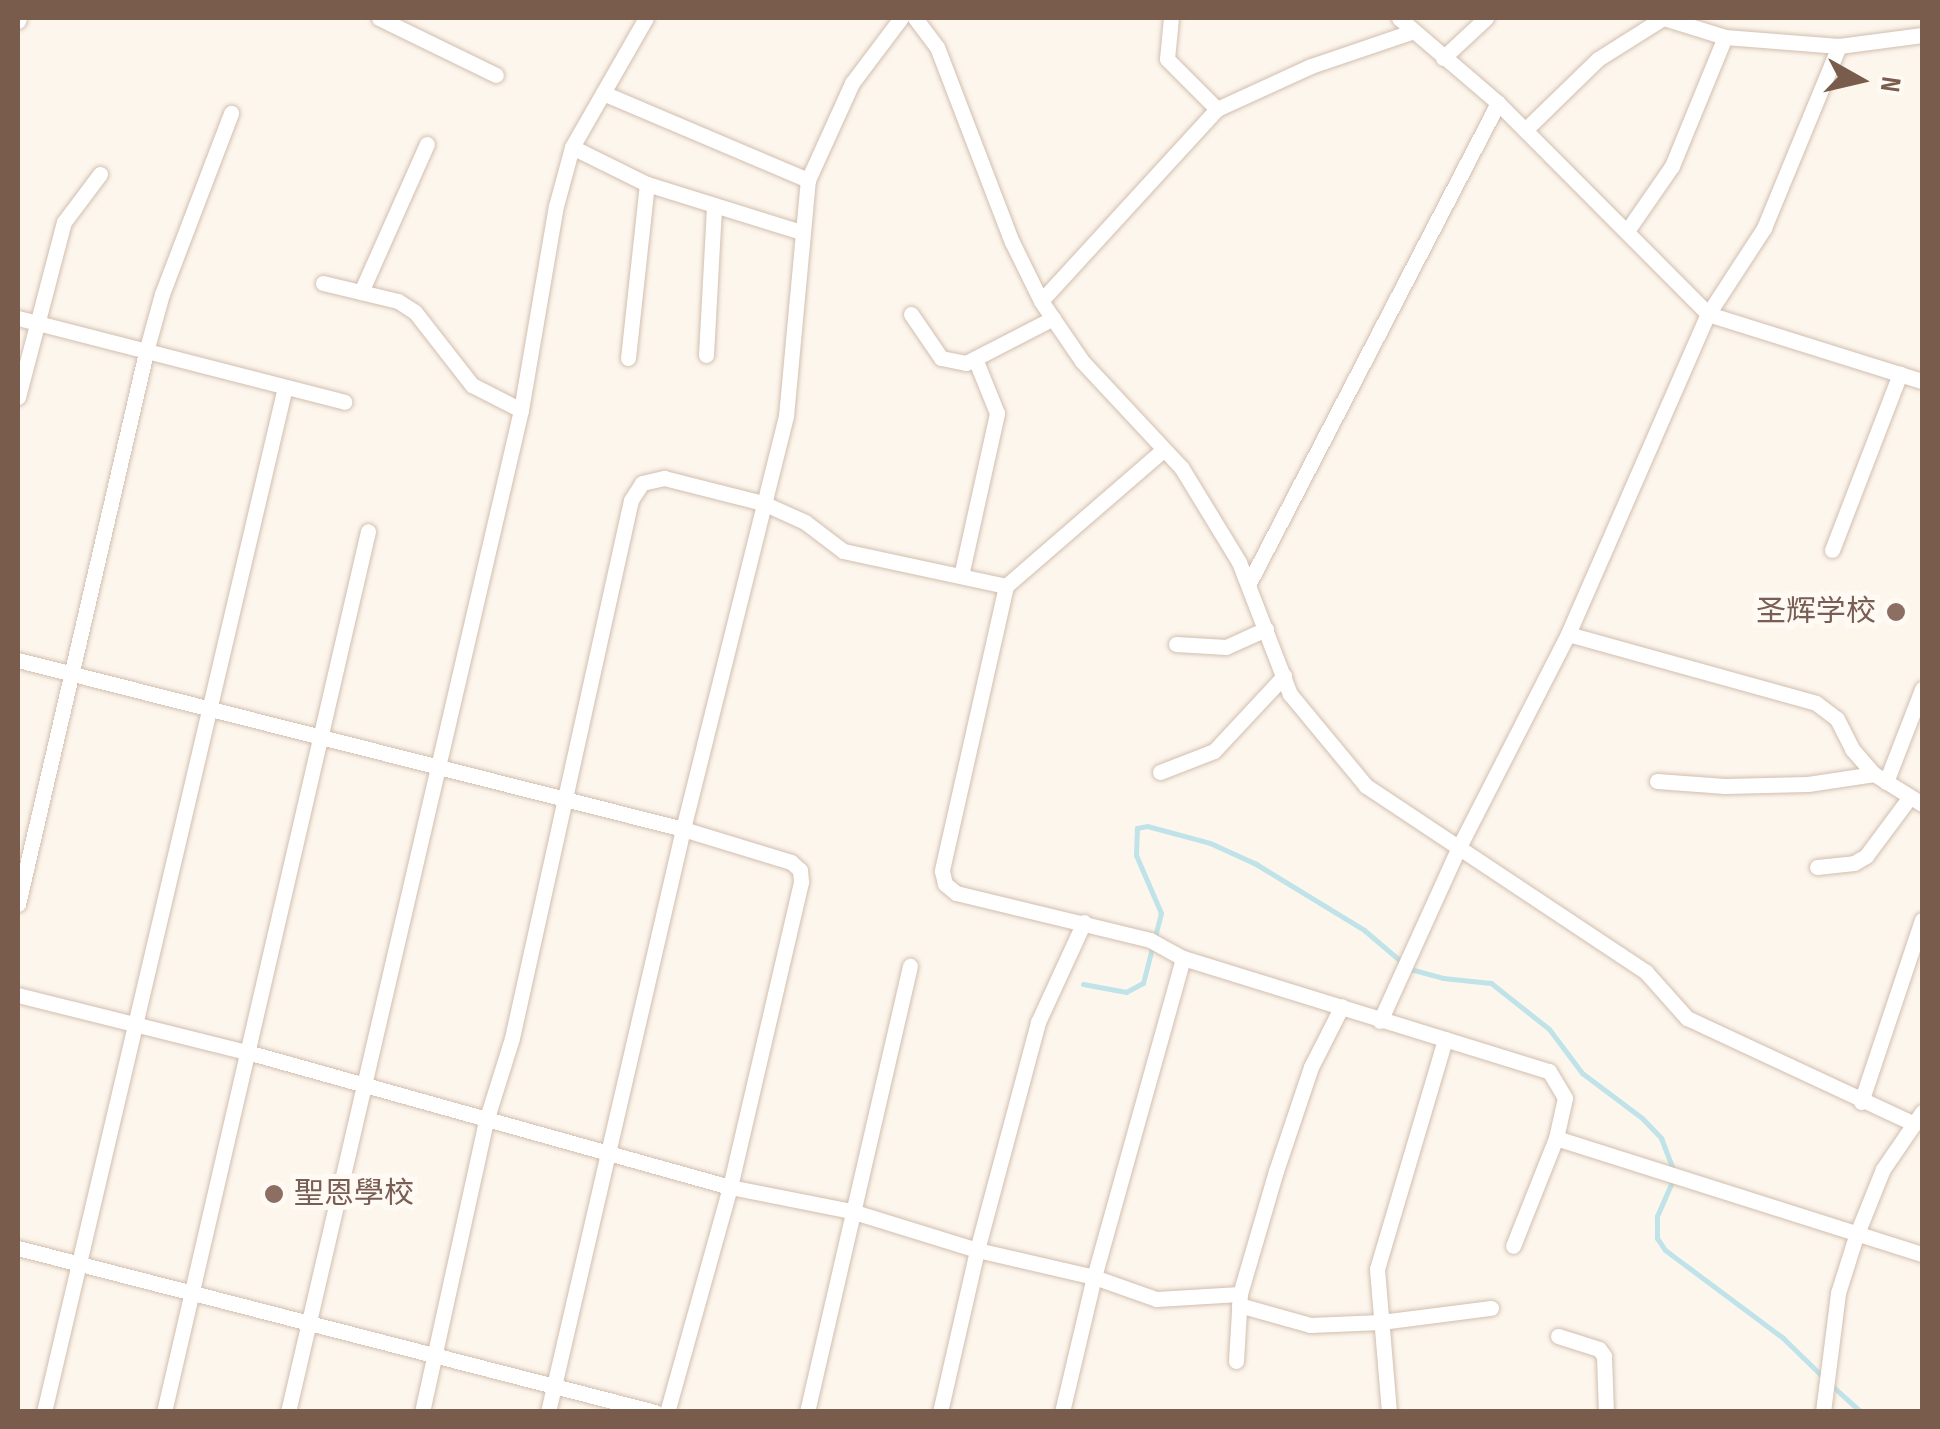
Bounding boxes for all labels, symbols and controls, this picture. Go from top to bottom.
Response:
north arrow [1810,30,1910,130]
text: N [1873,75,1908,94]
place label: 圣辉学校 [1756,594,1876,630]
marker: 圣辉学校 [1885,601,1907,623]
place label: 聖恩學校 [294,1176,414,1212]
marker: 聖恩學校 [263,1183,285,1205]

